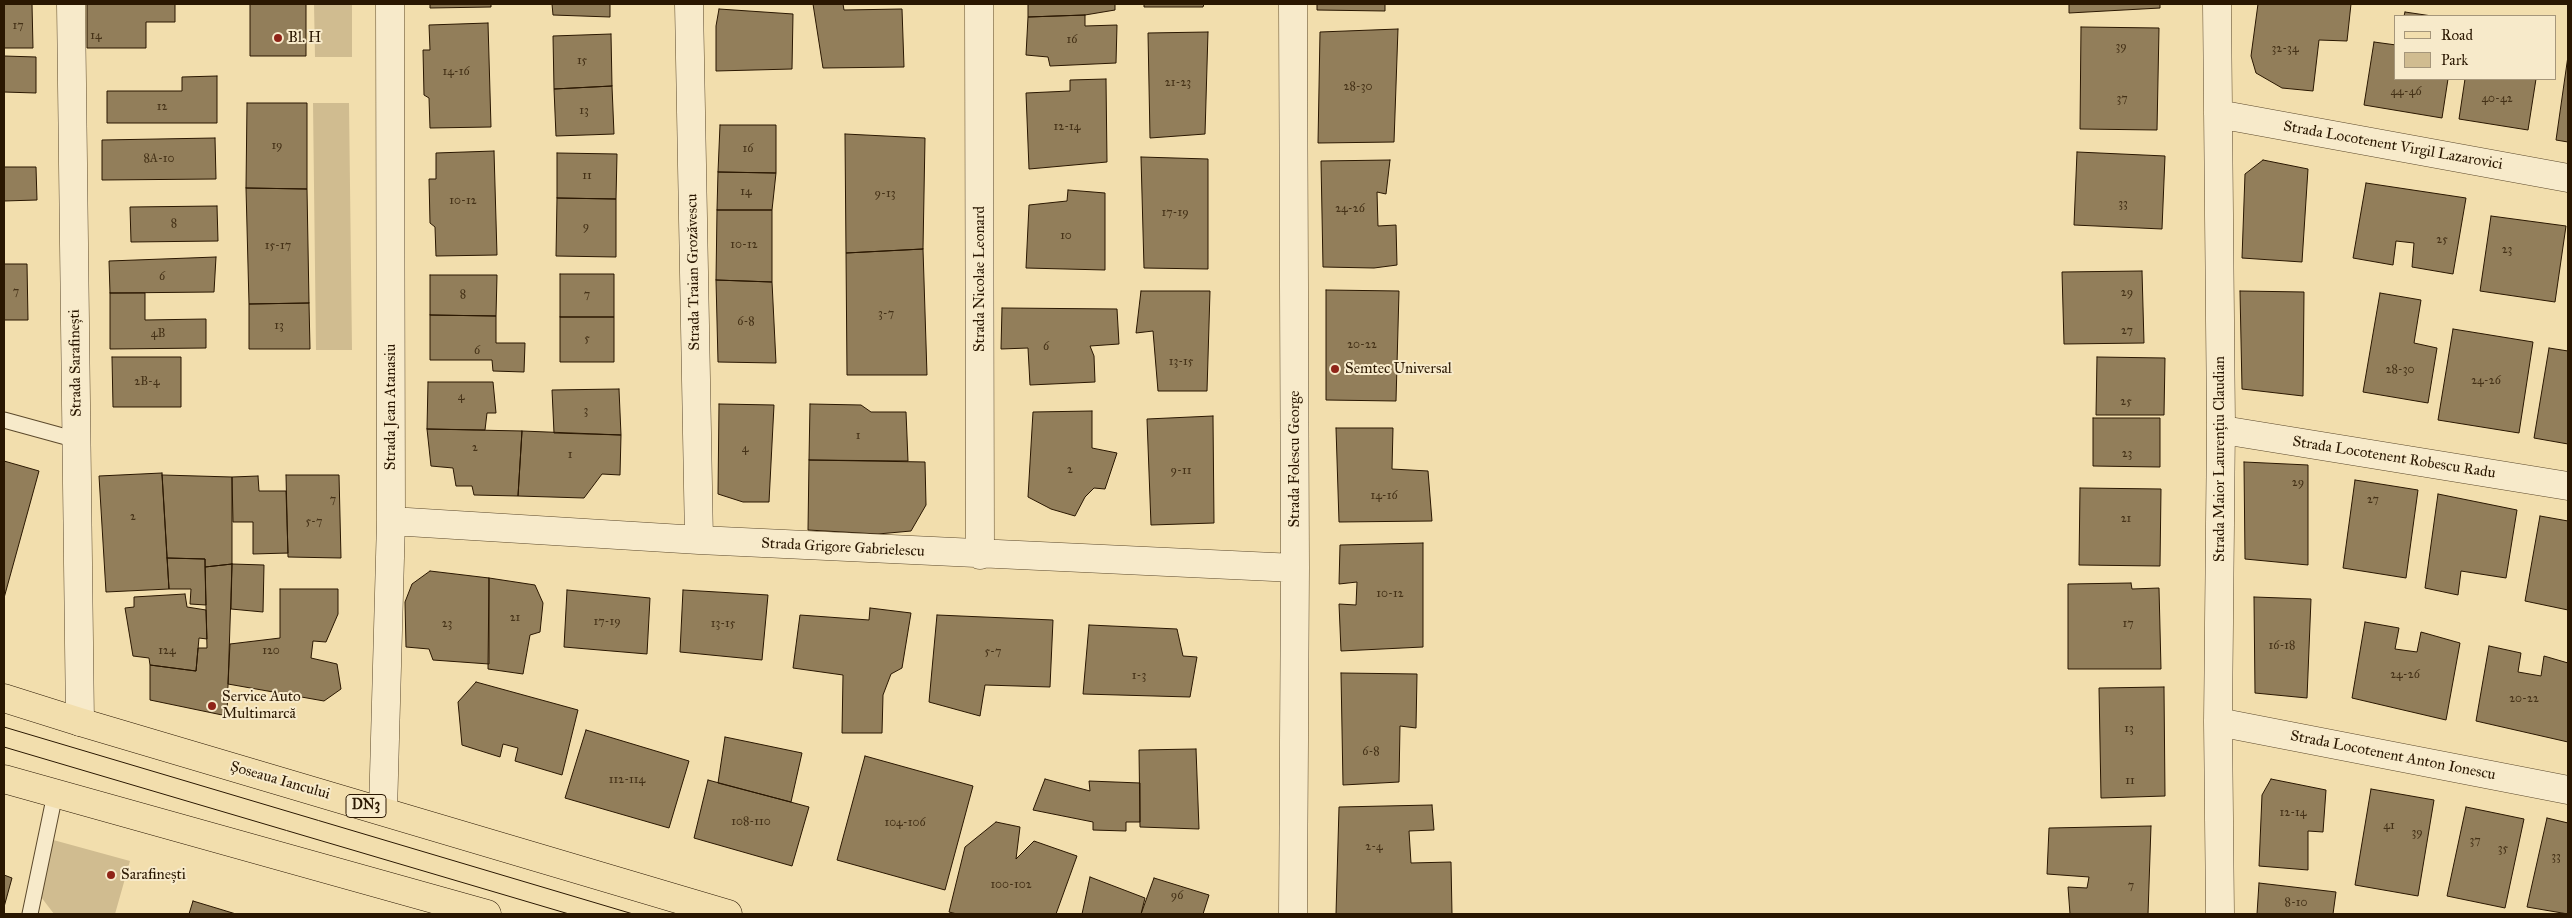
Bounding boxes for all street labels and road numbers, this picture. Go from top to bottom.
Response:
street label: Strada Locotenent Virgil Lazarovici [2282,118,2504,174]
street label: Strada Traian Grozăvescu [684,193,704,351]
street label: Strada Nicolae Leonard [971,206,989,352]
street label: Strada Sarafinești [66,309,86,417]
street label: Strada Jean Atanasiu [382,344,400,470]
street label: Strada Maior Laurențiu Claudian [2211,356,2229,562]
street label: Strada Folescu George [1286,390,1304,528]
street label: Strada Locotenent Robescu Radu [2291,433,2497,483]
street label: Strada Grigore Gabrielescu [761,535,925,561]
street label: Strada Locotenent Anton Ionescu [2289,727,2497,785]
street label: Șoseaua Iancului [228,758,332,804]
road number: DN3 [346,794,386,818]

